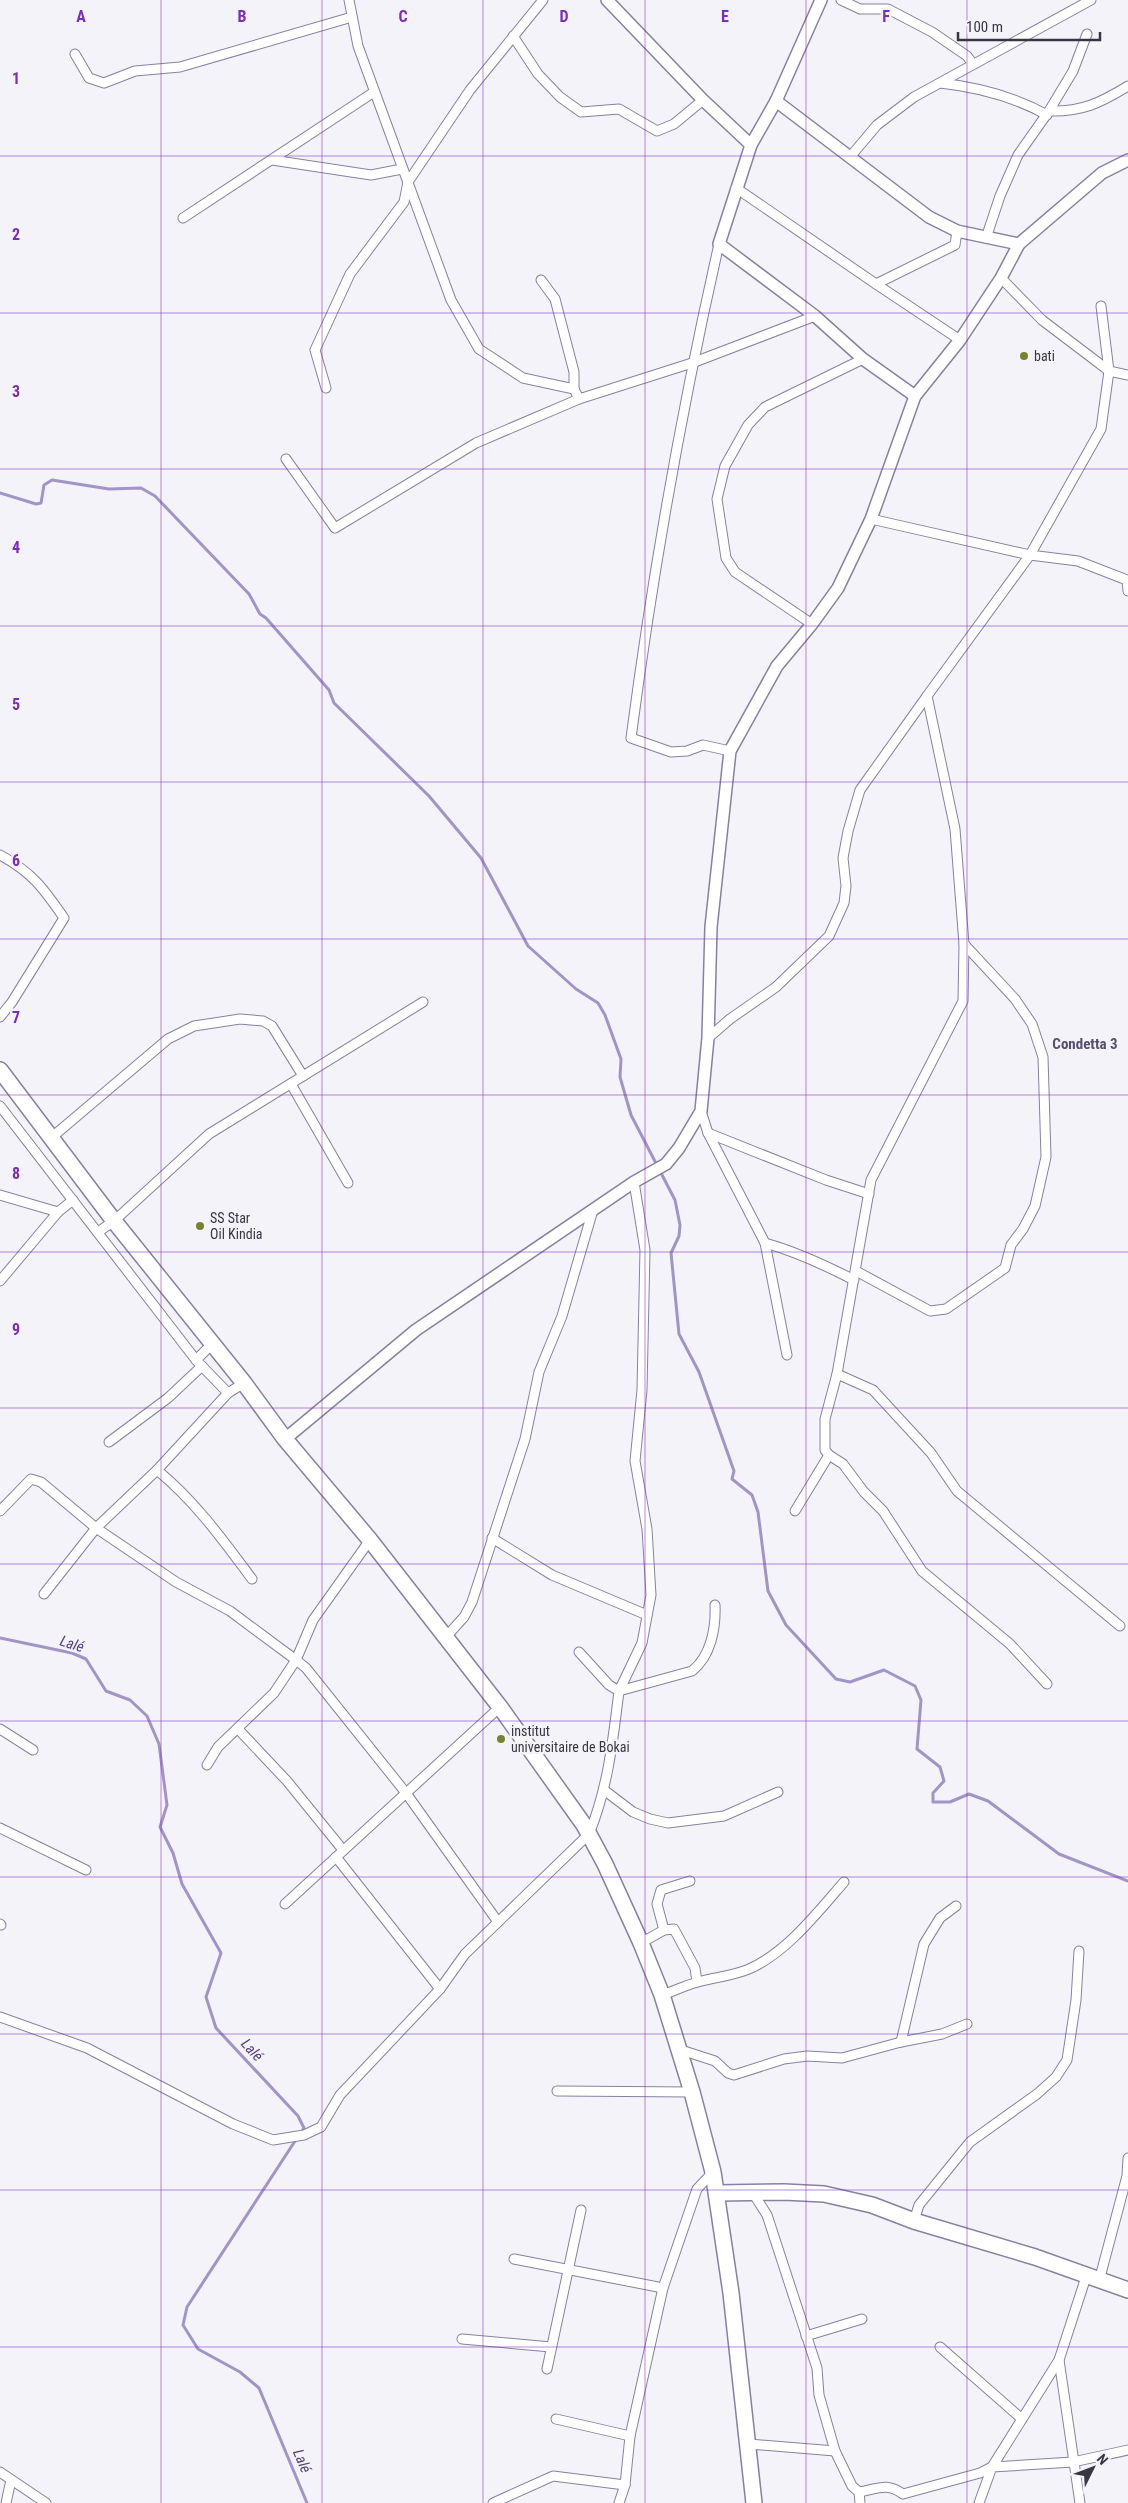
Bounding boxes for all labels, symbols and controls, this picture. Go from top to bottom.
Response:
text: A [76,7,86,26]
text: B [238,7,247,26]
text: C [398,7,408,26]
text: D [559,7,569,26]
text: E [721,7,729,26]
text: F [882,7,890,26]
scale bar [958,10,1100,42]
text: 100 m [966,18,1003,36]
text: 1 [12,69,20,88]
text: 2 [12,225,20,244]
place label: bati [1034,348,1055,364]
marker: bati [1018,350,1030,362]
text: 3 [12,382,20,401]
text: 4 [12,538,20,557]
text: 5 [12,695,20,714]
text: 6 [12,851,20,870]
text: 7 [12,1008,20,1027]
district label: Сondetta 3 [1052,1035,1118,1053]
text: 8 [12,1164,20,1183]
place label: SS Star Oil Kindia [210,1210,263,1242]
marker: SS Star Oil Kindia [194,1220,206,1232]
text: 9 [12,1320,20,1339]
water label: Lalé [58,1632,86,1656]
place label: institut universitaire de Bokai [511,1723,630,1755]
marker: institut universitaire de Bokai [495,1733,507,1745]
water label: Lalé [237,2035,267,2065]
north arrow [1068,2443,1118,2493]
water label: Lalé [289,2446,315,2476]
text: N [1094,2451,1111,2468]

